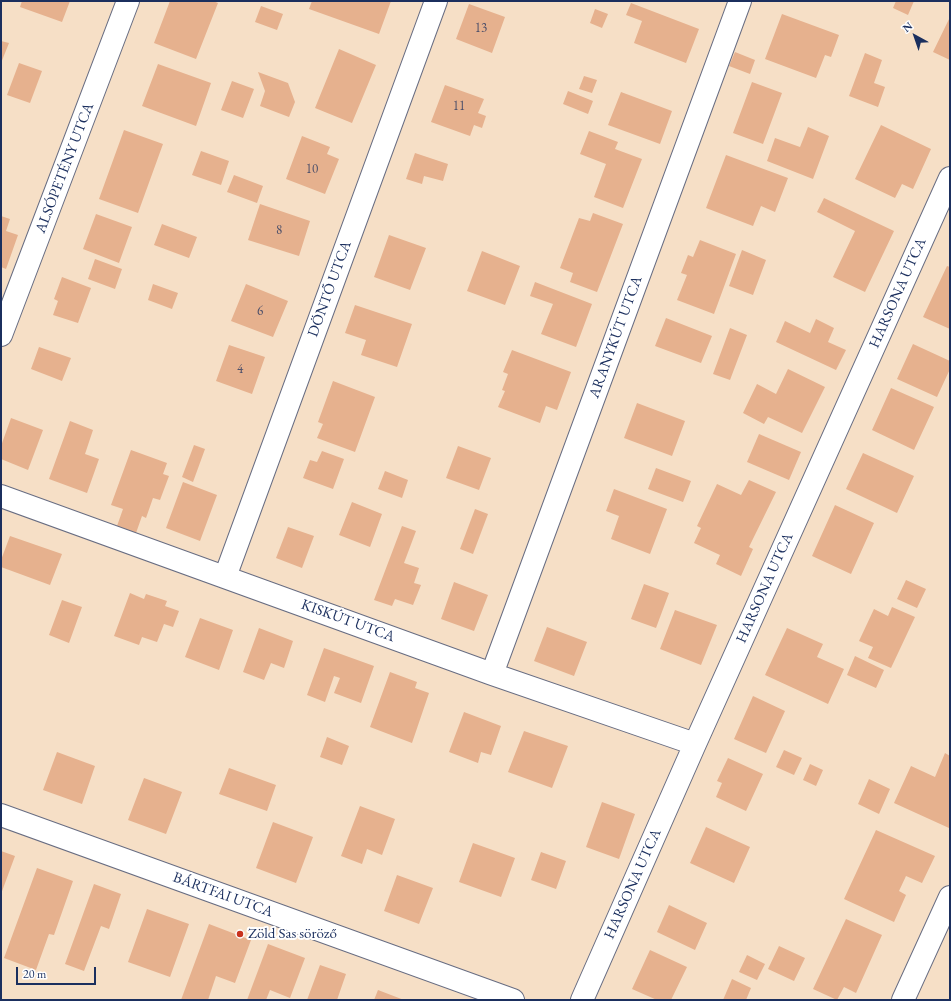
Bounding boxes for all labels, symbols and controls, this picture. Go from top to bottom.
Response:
north arrow [895,16,935,56]
text: N [899,19,915,35]
house number: 13 [475,20,487,36]
house number: 11 [453,98,465,114]
street label: ALSÓPETÉNY UTCA [32,100,98,236]
house number: 10 [306,161,318,177]
house number: 8 [276,222,282,238]
street label: HARSONA UTCA [866,235,930,351]
street label: DÖNTŐ UTCA [304,239,356,339]
street label: ARANYKÚT UTCA [586,273,646,401]
house number: 6 [257,303,263,319]
house number: 4 [237,361,243,377]
street label: HARSONA UTCA [733,530,797,646]
street label: KISKÚT UTCA [299,596,397,646]
street label: HARSONA UTCA [601,826,665,942]
street label: BÁRTFAI UTCA [170,869,276,921]
place label: Zöld Sas söröző [248,925,337,943]
marker: Zöld Sas söröző [235,929,245,939]
scale bar [18,959,98,985]
text: 20 m [23,966,46,982]

